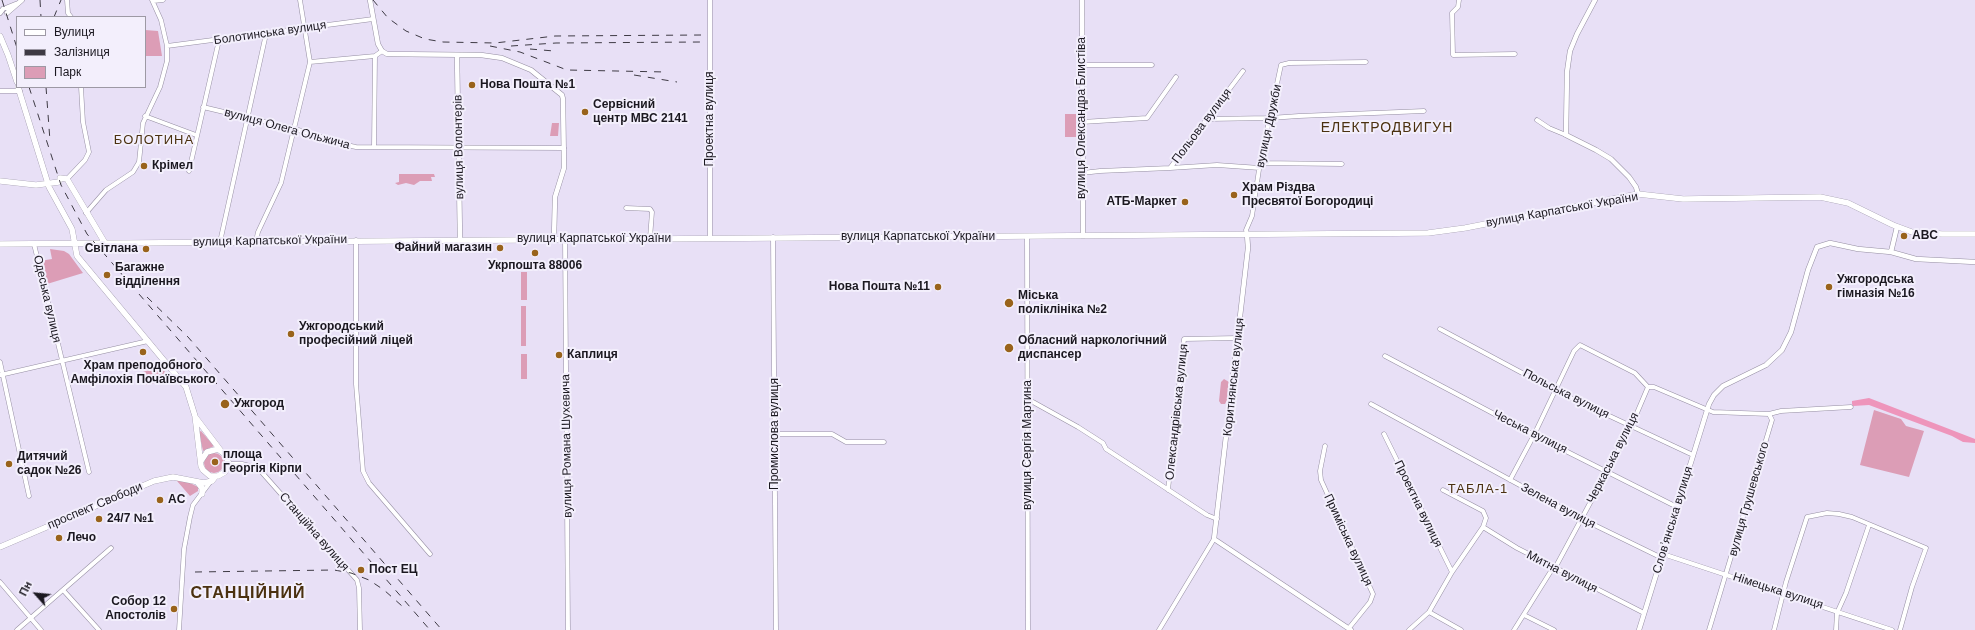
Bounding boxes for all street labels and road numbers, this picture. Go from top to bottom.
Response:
street label: Болотинська вулиця [213,18,327,48]
street label: вулиця Олександра Блистіва [1075,37,1089,199]
street label: Проектна вулиця [703,71,717,167]
street label: вулиця Дружби [1253,83,1285,169]
street label: Польова вулиця [1169,86,1235,166]
street label: вулиця Волонтерів [451,94,467,200]
street label: вулиця Олега Ольжича [223,105,351,153]
street label: вулиця Карпатської України [1485,190,1639,230]
street label: вулиця Карпатської України [841,230,995,244]
street label: вулиця Карпатської України [193,232,347,250]
street label: вулиця Карпатської України [517,232,671,246]
street label: Одеська вулиця [30,254,64,344]
street label: Коритнянська вулиця [1221,317,1247,437]
street label: Олександрівська вулиця [1163,343,1191,481]
street label: Польська вулиця [1520,366,1612,422]
street label: вулиця Романа Шухевича [559,374,575,518]
street label: Промислова вулиця [768,378,782,490]
street label: вулиця Сергія Мартина [1021,380,1035,510]
street label: Чеська вулиця [1490,407,1570,457]
street label: Черкаська вулиця [1584,410,1642,506]
street label: вулиця Грушевського [1726,440,1772,558]
street label: Проектна вулиця [1391,458,1445,550]
street label: Словʼянська вулиця [1650,465,1696,575]
street label: проспект Свободи [45,479,145,533]
street label: Зелена вулиця [1518,480,1598,532]
street label: Станційна вулиця [276,490,352,574]
street label: Приміська вулиця [1320,492,1376,588]
street label: Митна вулиця [1524,548,1600,596]
street label: Німецька вулиця [1731,570,1825,612]

